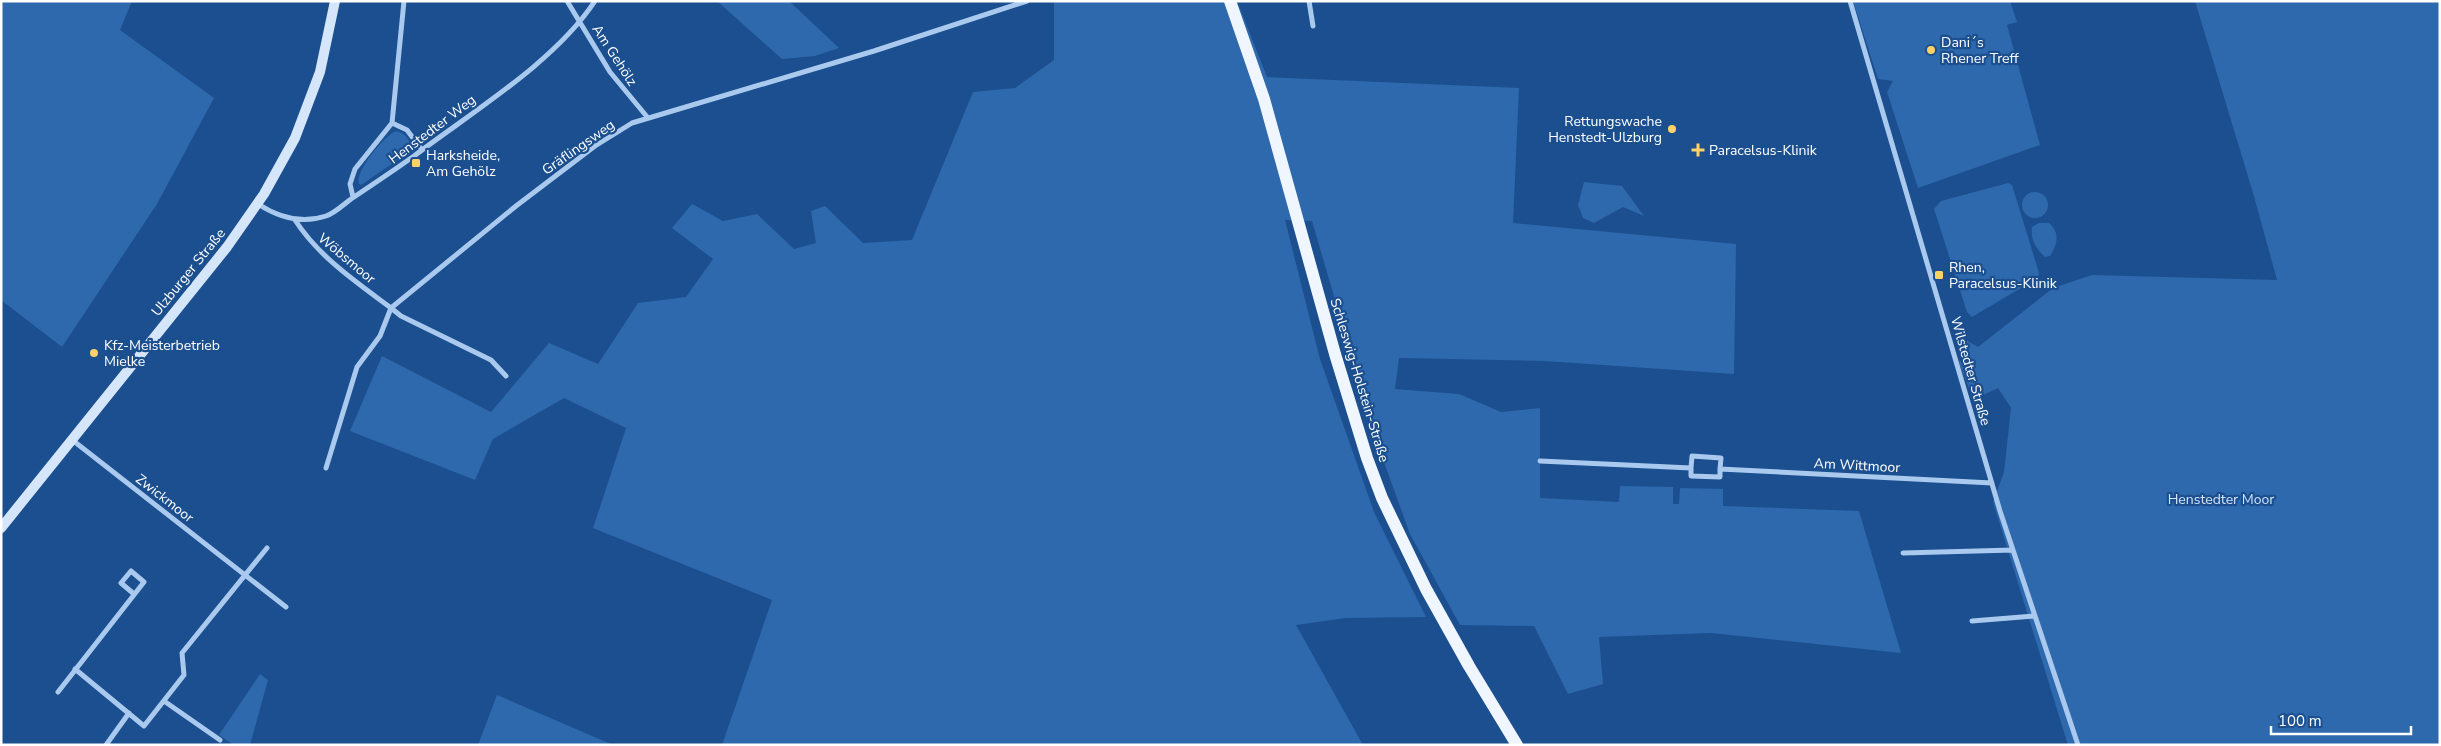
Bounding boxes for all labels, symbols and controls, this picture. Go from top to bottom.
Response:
street label: Am Gehölz [588,21,642,90]
place label: Dani´s Rhener Treff [1941,33,2019,68]
marker: Dani´s Rhener Treff [1925,44,1937,56]
street label: Henstedter Weg [385,90,480,168]
place label: Rettungswache Henstedt-Ulzburg [1548,112,1662,147]
street label: Gräflingsweg [538,115,618,179]
marker: Rettungswache Henstedt-Ulzburg [1666,123,1678,135]
place label: Paracelsus-Klinik [1709,141,1818,160]
marker: Paracelsus-Klinik [1691,143,1705,157]
place label: Harksheide, Am Gehölz [426,146,500,181]
marker: Harksheide, Am Gehölz [410,157,422,169]
street label: Ulzburger Straße [147,224,230,320]
street label: Wöbsmoor [314,229,380,288]
place label: Rhen, Paracelsus-Klinik [1949,258,2058,293]
marker: Rhen, Paracelsus-Klinik [1933,269,1945,281]
street label: Schleswig-Holstein-Straße [1326,296,1394,464]
street label: Wilstedter Straße [1946,314,1995,428]
place label: Kfz-Meisterbetrieb Mielke [104,336,220,371]
marker: Kfz-Meisterbetrieb Mielke [88,347,100,359]
street label: Am Wittmoor [1813,454,1901,477]
street label: Zwickmoor [132,470,198,527]
park label: Henstedter Moor [2168,490,2274,509]
scale bar [2271,704,2411,736]
text: 100 m [2278,711,2322,731]

